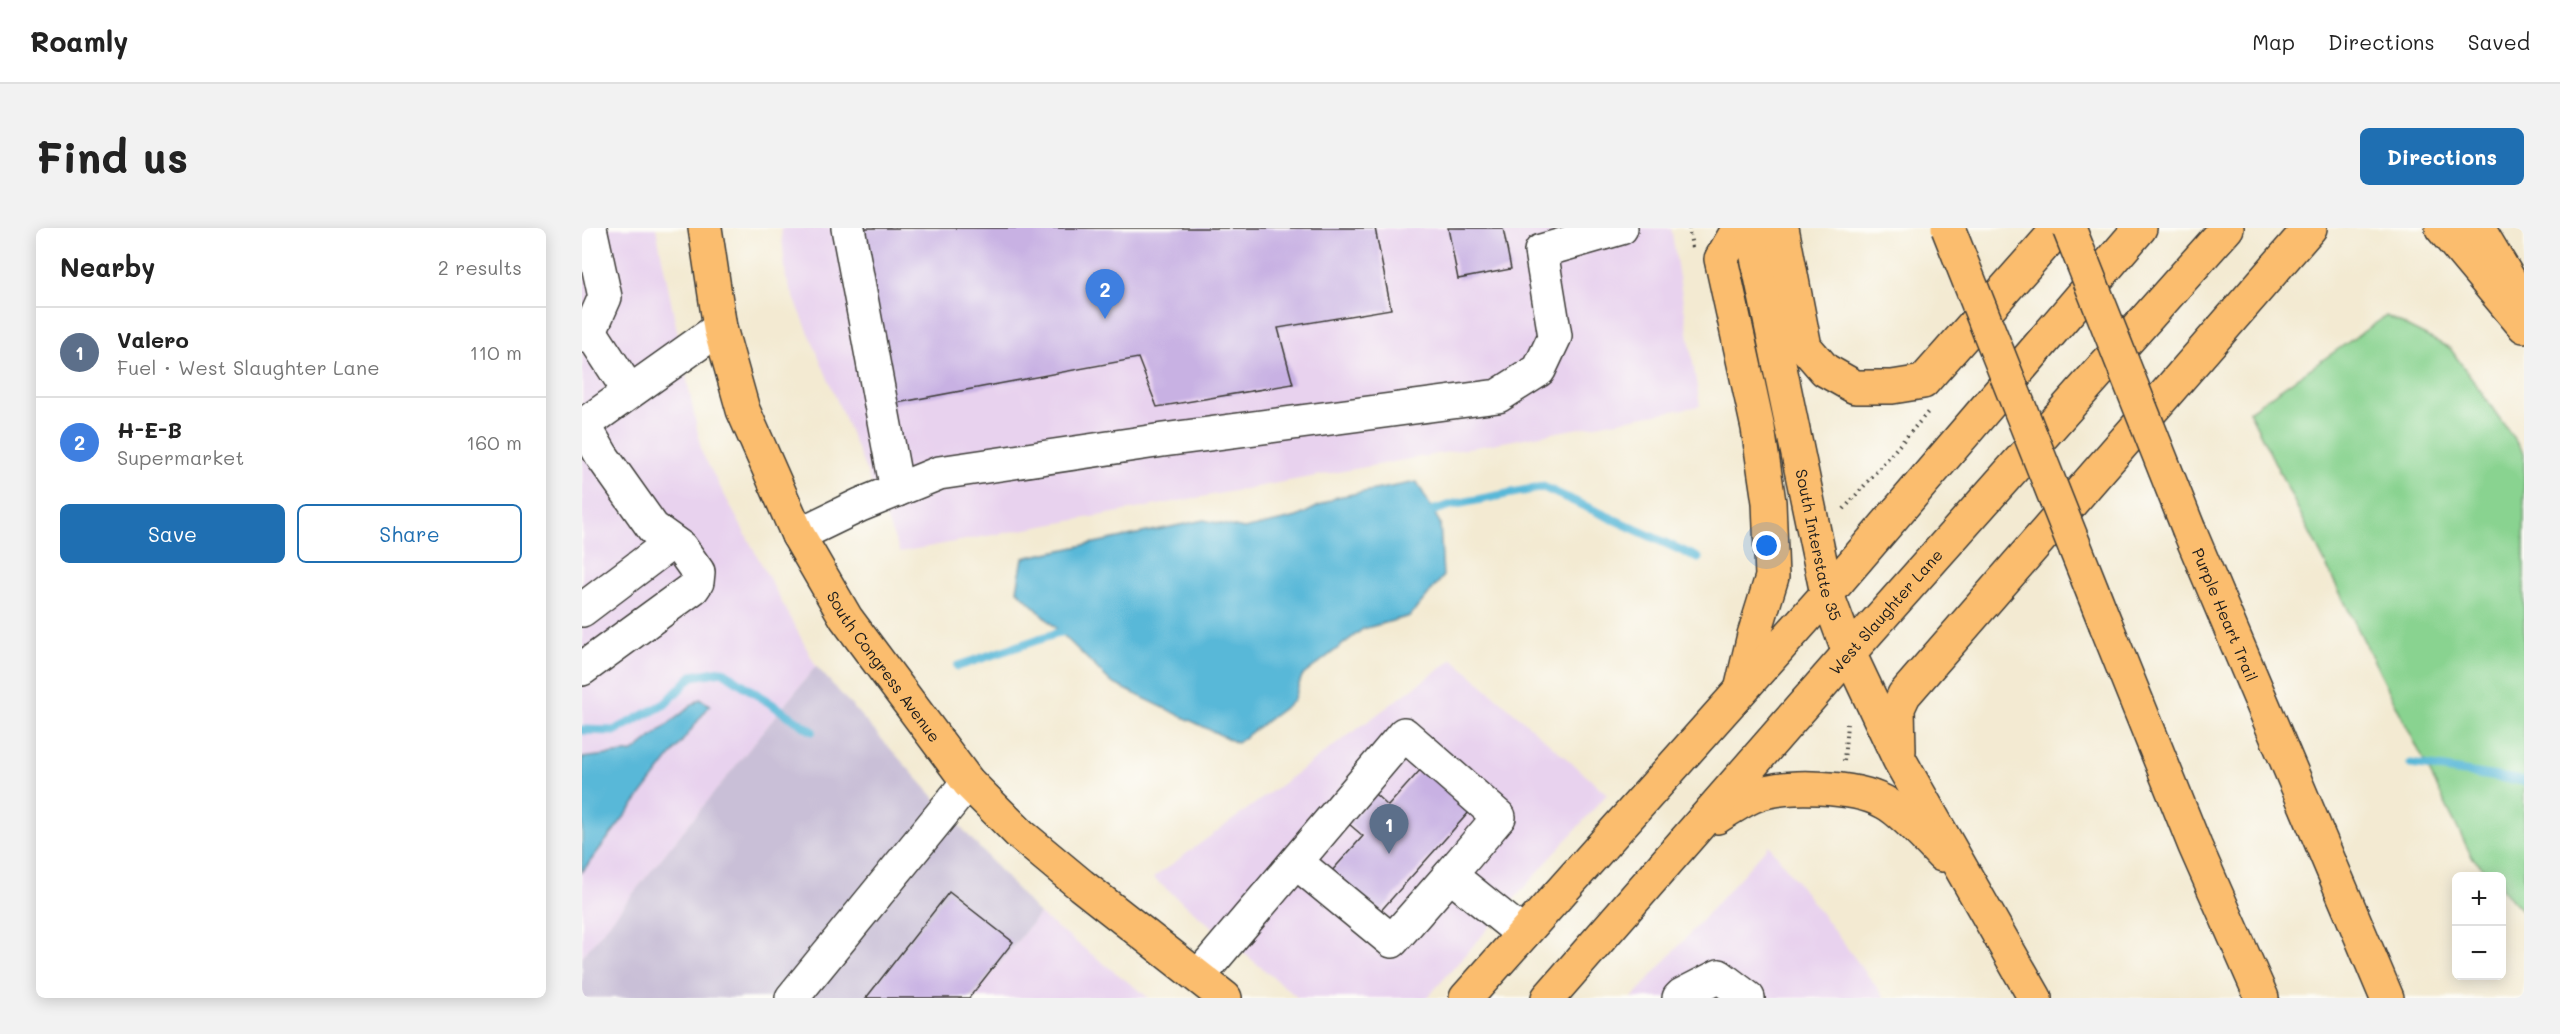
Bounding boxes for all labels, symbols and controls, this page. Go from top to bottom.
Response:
text: Roamly [30,23,129,59]
text: Map [2252,28,2295,55]
text: Directions [2328,28,2435,55]
text: Saved [2468,28,2530,55]
button: Directions [2360,128,2524,185]
text: Find us [36,129,188,184]
text: Nearby [60,250,155,284]
text: 2 results [438,254,522,280]
pin: 2 [1086,270,1124,319]
text: Valero [117,325,189,354]
text: 1 [75,339,84,365]
text: 110 m [469,339,522,365]
text: Fuel · West Slaughter Lane [117,354,380,380]
text: H-E-B [117,415,182,444]
text: 2 [74,429,85,455]
text: 160 m [466,429,522,455]
text: Supermarket [117,444,244,470]
street label: South Interstate 35 [1791,467,1847,623]
button: Save [60,504,285,563]
button: Share [297,504,522,563]
your location [1752,531,1781,560]
street label: West Slaughter Lane [1824,544,1947,679]
street label: Purple Heart Trail [2188,545,2263,684]
street label: South Congress Avenue [823,587,946,746]
pin: 1 [1370,804,1408,854]
map controls [2452,872,2506,980]
button: + [2452,872,2506,926]
button: − [2452,926,2506,980]

